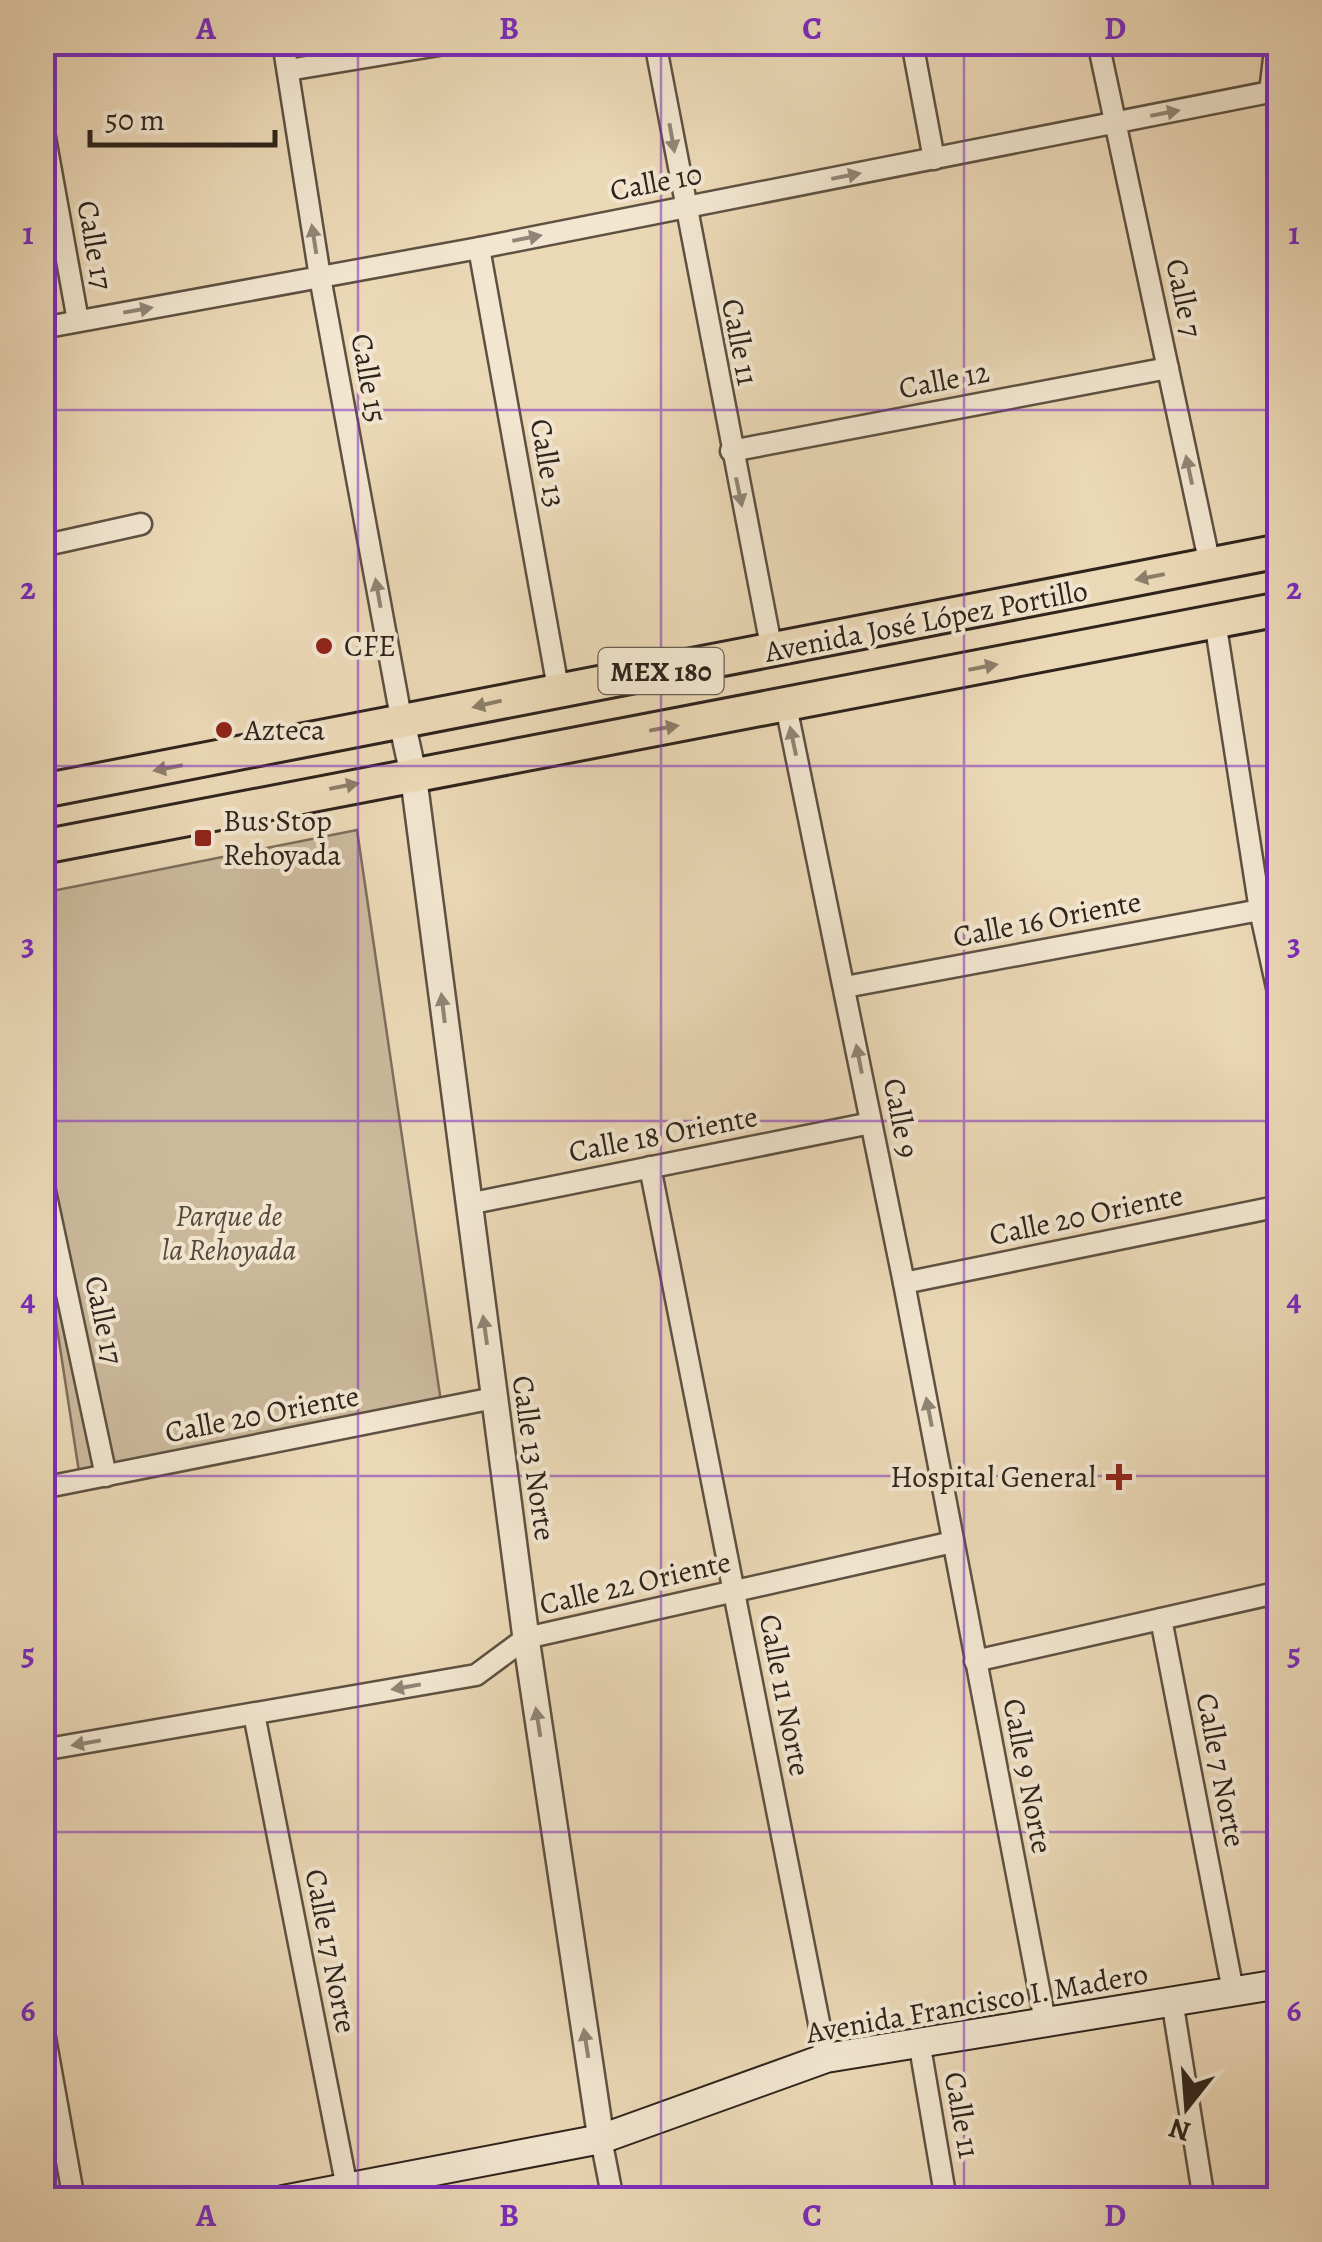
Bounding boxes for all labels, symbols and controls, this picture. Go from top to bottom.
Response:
text: A [195,6,217,50]
text: B [499,6,519,50]
text: C [802,6,822,50]
text: D [1104,6,1126,50]
scale bar [90,85,275,147]
text: 50 m [105,100,165,140]
one-way arrow [1149,104,1180,120]
one-way arrow [665,123,680,155]
street label: Calle 10 [607,153,705,211]
one-way arrow [831,167,862,183]
street label: Calle 17 [68,197,123,293]
text: 1 [22,211,34,255]
text: 1 [1288,211,1300,255]
one-way arrow [305,222,321,254]
one-way arrow [512,230,543,246]
street label: Calle 7 [1156,255,1212,341]
street label: Calle 11 [712,295,768,389]
one-way arrow [123,302,155,317]
street label: Calle 15 [341,330,397,426]
street label: Calle 12 [895,352,993,408]
street label: Calle 13 [521,415,575,511]
one-way arrow [1180,454,1196,485]
one-way arrow [732,477,748,508]
text: 2 [20,566,36,610]
text: 2 [1286,566,1302,610]
street label: Avenida José López Portillo [760,570,1091,672]
one-way arrow [1134,570,1165,586]
one-way arrow [370,577,385,608]
place label: CFE [344,626,396,666]
marker: CFE [313,635,335,657]
road number: MEX 180 [598,648,724,694]
one-way arrow [968,659,999,674]
one-way arrow [471,697,502,713]
place label: Azteca [243,710,325,750]
marker: Azteca [213,719,235,741]
one-way arrow [648,720,680,735]
one-way arrow [785,725,801,756]
one-way arrow [152,760,183,776]
one-way arrow [329,778,360,794]
place label: Bus Stop Rehoyada [223,801,341,875]
marker: Bus Stop Rehoyada [192,827,214,849]
street label: Calle 16 Oriente [950,881,1144,957]
text: 3 [21,922,35,966]
text: 3 [1287,922,1301,966]
one-way arrow [434,992,450,1023]
one-way arrow [850,1043,866,1074]
street label: Calle 9 [874,1075,928,1161]
street label: Calle 18 Oriente [565,1096,761,1172]
street label: Calle 20 Oriente [986,1175,1186,1255]
park label: Parque de la Rehoyada [162,1196,296,1270]
street label: Calle 17 [75,1272,133,1368]
text: 4 [20,1277,36,1321]
text: 4 [1286,1277,1302,1321]
one-way arrow [476,1314,492,1346]
street label: Calle 13 Norte [503,1373,565,1543]
street label: Calle 20 Oriente [162,1376,362,1452]
one-way arrow [921,1396,936,1427]
place label: Hospital General [890,1457,1096,1497]
marker: Hospital General [1106,1464,1132,1490]
street label: Calle 22 Oriente [535,1542,735,1624]
street label: Calle 11 Norte [750,1611,820,1779]
text: 5 [21,1632,35,1676]
text: 5 [1287,1632,1301,1676]
one-way arrow [390,1680,422,1695]
street label: Calle 7 Norte [1186,1690,1256,1850]
street label: Calle 9 Norte [993,1695,1063,1857]
one-way arrow [530,1705,546,1737]
one-way arrow [70,1736,101,1751]
street label: Calle 17 Norte [295,1866,367,2036]
street label: Avenida Francisco I. Madero [802,1953,1151,2053]
text: 6 [21,1988,36,2032]
text: 6 [1287,1988,1302,2032]
one-way arrow [578,2027,594,2058]
north arrow [1137,2057,1237,2157]
street label: Calle 11 [935,2069,989,2161]
text: N [1165,2109,1195,2151]
text: A [195,2193,217,2237]
text: B [499,2193,519,2237]
text: C [802,2193,822,2237]
text: D [1104,2193,1126,2237]

